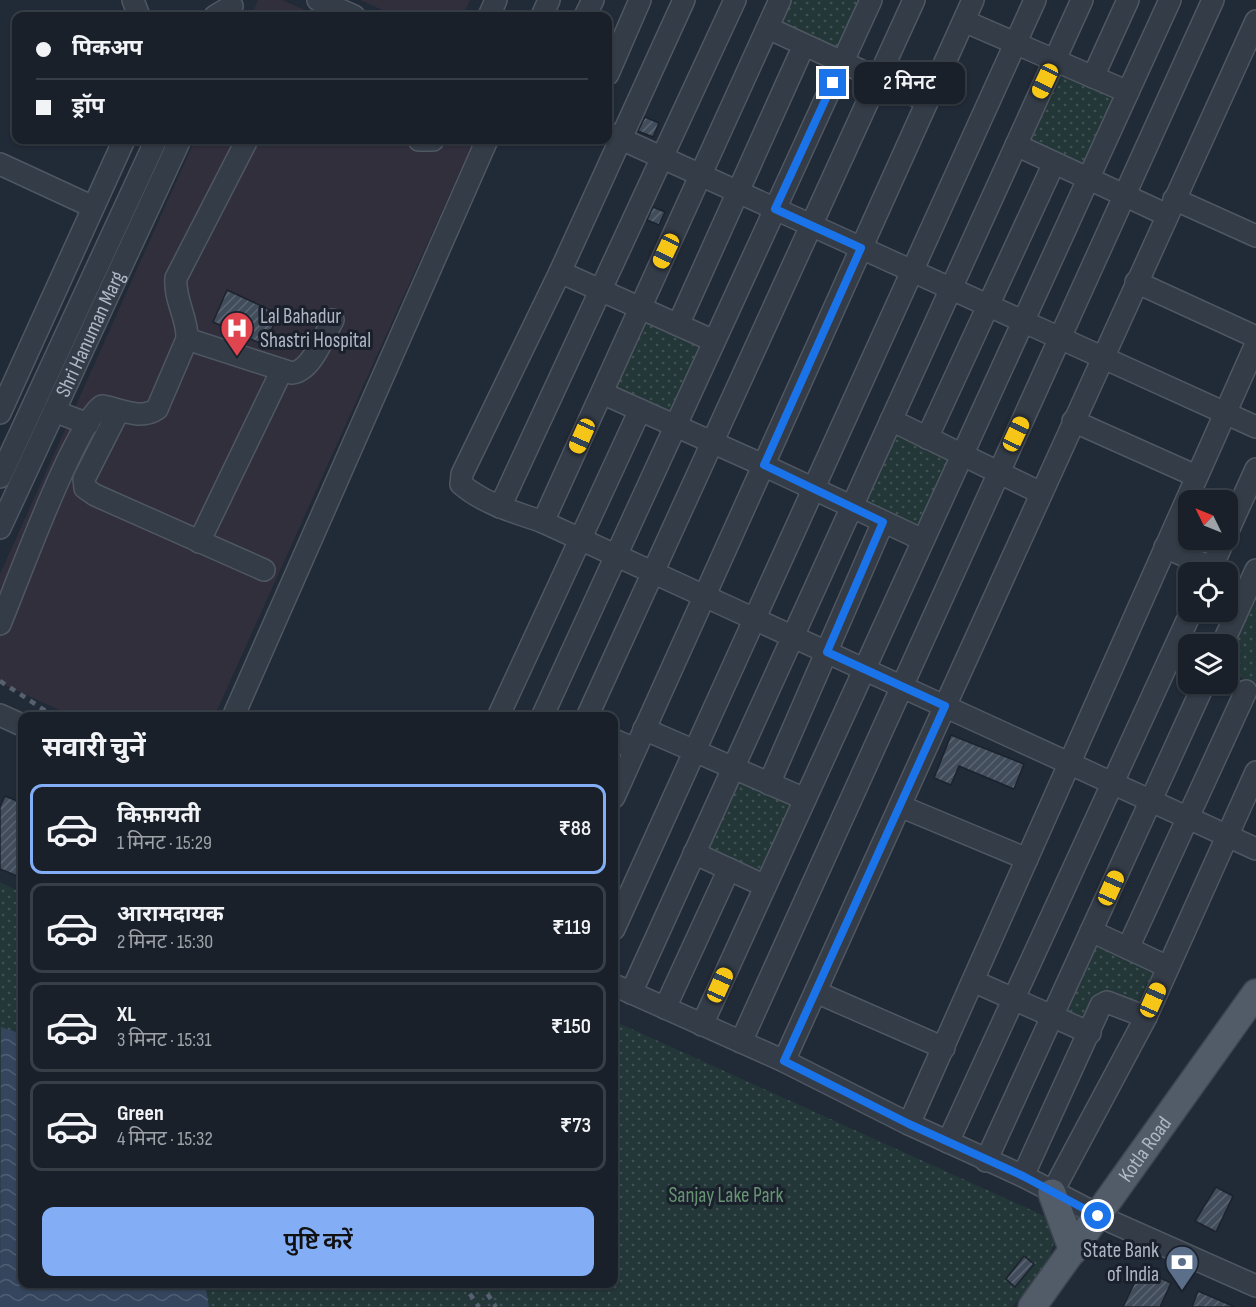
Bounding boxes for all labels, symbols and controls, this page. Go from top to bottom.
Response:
text: पिकअप [72,35,143,62]
car [1029,61,1061,101]
callout: 2 मिनट [854,62,965,104]
route end [819,69,846,96]
text: 2 मिनट [883,71,936,95]
text: ड्रॉप [72,93,105,120]
car [650,231,682,271]
street label: Shri Hanuman Marg [51,267,131,401]
place label: Lal Bahadur Shastri Hospital [260,304,371,353]
hospital icon: Lal Bahadur Shastri Hospital [219,310,255,357]
car [1000,414,1032,454]
car [566,416,598,456]
north arrow [1178,490,1238,550]
map controls [1178,490,1238,694]
button: locate [1178,562,1238,622]
button: layers [1178,634,1238,694]
text: सवारी चुनें [42,732,146,764]
icon: car [45,802,99,856]
text: किफ़ायती [117,802,201,829]
text: ₹88 [558,815,591,842]
text: 1 मिनट · 15:29 [117,831,212,855]
car [1095,868,1127,908]
icon: car [45,901,99,955]
text: आरामदायक [117,901,224,928]
text: ₹119 [552,914,591,941]
text: 2 मिनट · 15:30 [117,930,213,954]
car [704,965,736,1005]
car [1137,980,1169,1020]
icon: car [45,1000,99,1054]
text: XL [117,1001,136,1028]
text: ₹150 [551,1013,591,1040]
text: 3 मिनट · 15:31 [117,1028,211,1052]
icon: car [45,1099,99,1153]
text: Green [117,1100,164,1127]
text: ₹73 [560,1112,591,1139]
street label: Kotla Road [1113,1112,1177,1187]
text: 4 मिनट · 15:32 [117,1127,213,1151]
park label: Sanjay Lake Park [668,1183,784,1208]
route start [1084,1202,1111,1229]
button: पुष्टि करें [42,1207,594,1276]
place label: State Bank of India [1083,1238,1159,1287]
bank icon: State Bank of India [1164,1244,1200,1291]

